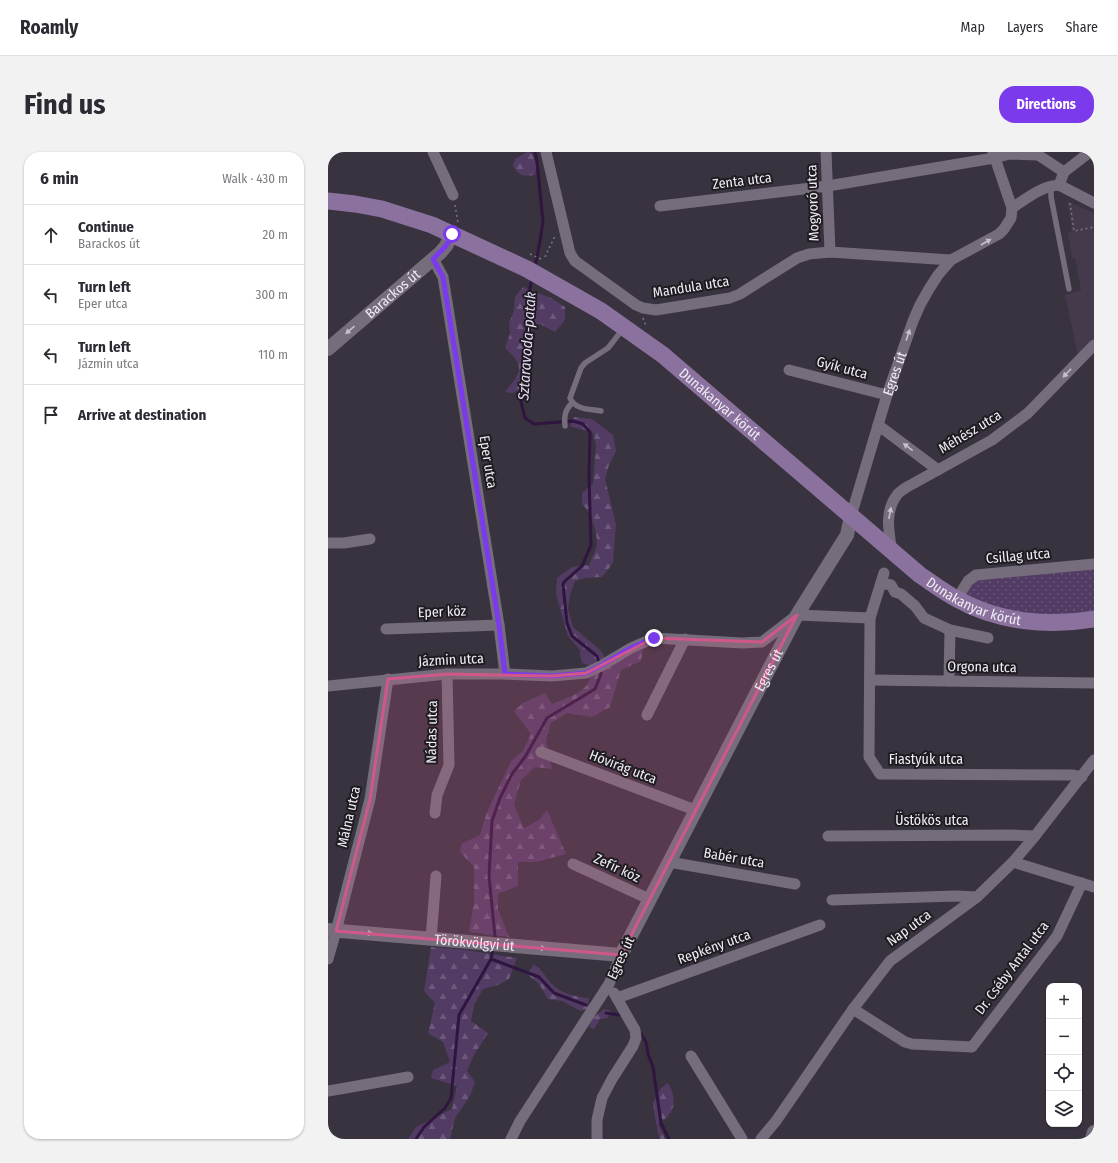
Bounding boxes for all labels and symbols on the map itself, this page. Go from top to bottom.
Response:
street label: Mogyoró utca [803,164,823,242]
street label: Zenta utca [711,169,773,193]
route start [443,225,461,243]
one-way arrow [980,238,991,245]
street label: Barackos út [362,265,424,322]
street label: Mandula utca [652,273,731,301]
water label: Sztaravoda-patak [514,290,540,402]
one-way arrow [345,326,355,335]
one-way arrow [905,328,911,340]
street label: Egres út [879,349,910,398]
street label: Gyík utca [815,353,870,383]
street label: Dunakanyar körút [676,364,765,444]
one-way arrow [1063,368,1072,377]
street label: Méhész utca [935,407,1005,457]
street label: Eper utca [475,434,501,490]
one-way arrow [903,443,913,451]
one-way arrow [887,507,893,519]
street label: Csillag utca [985,545,1051,567]
street label: Dunakanyar körút [923,573,1023,629]
street label: Eper köz [418,603,467,621]
route end [645,629,663,647]
street label: Egres út [751,646,787,694]
street label: Jázmin utca [418,650,484,670]
street label: Orgona utca [947,658,1017,676]
street label: Nádas utca [423,700,441,764]
street label: Hóvirág utca [587,746,659,788]
street label: Fiastyúk utca [889,751,963,768]
street label: Málna utca [334,785,364,849]
street label: Üstökös utca [895,811,969,829]
street label: Babér utca [702,844,766,872]
street label: Zefír köz [591,850,643,886]
street label: Nap utca [884,906,935,950]
street label: Dr. Cséby Antal utca [971,918,1053,1018]
street label: Repkény utca [675,926,753,968]
one-way arrow [361,930,373,937]
street label: Törökvölgyi út [434,931,516,954]
street label: Egres út [604,933,638,982]
one-way arrow [534,945,546,952]

